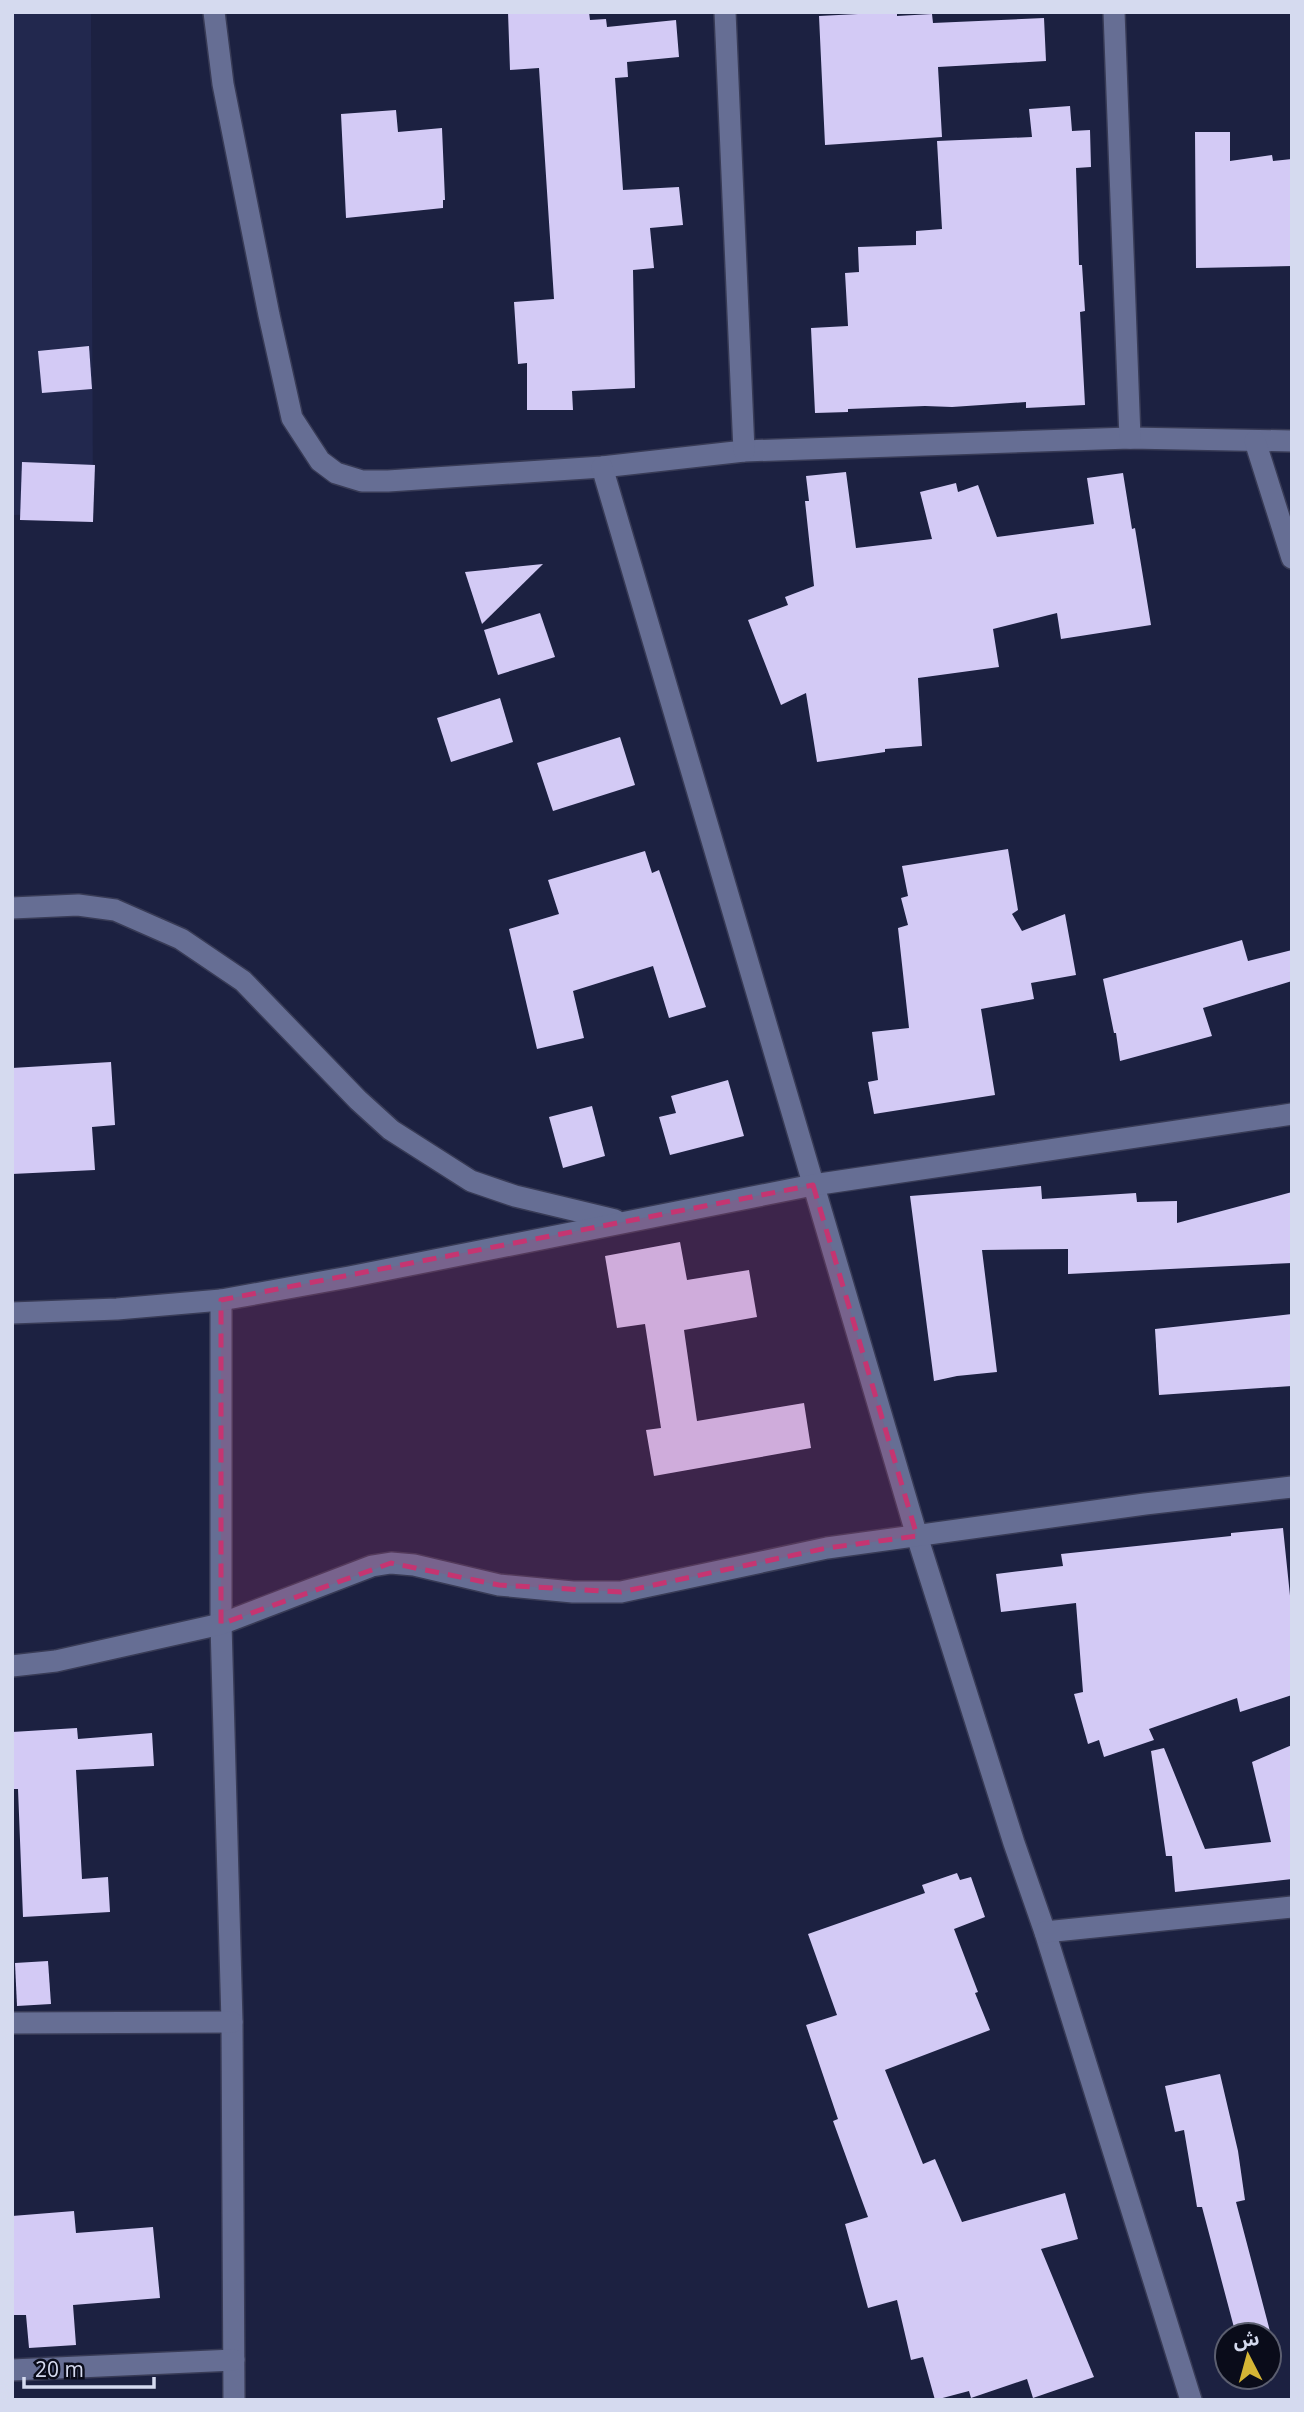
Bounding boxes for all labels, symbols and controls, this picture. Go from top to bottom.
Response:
north arrow [1213,2321,1283,2391]
text: ش [1232,2325,1261,2353]
scale bar [24,2346,154,2390]
text: 20 m [35,2355,84,2383]

